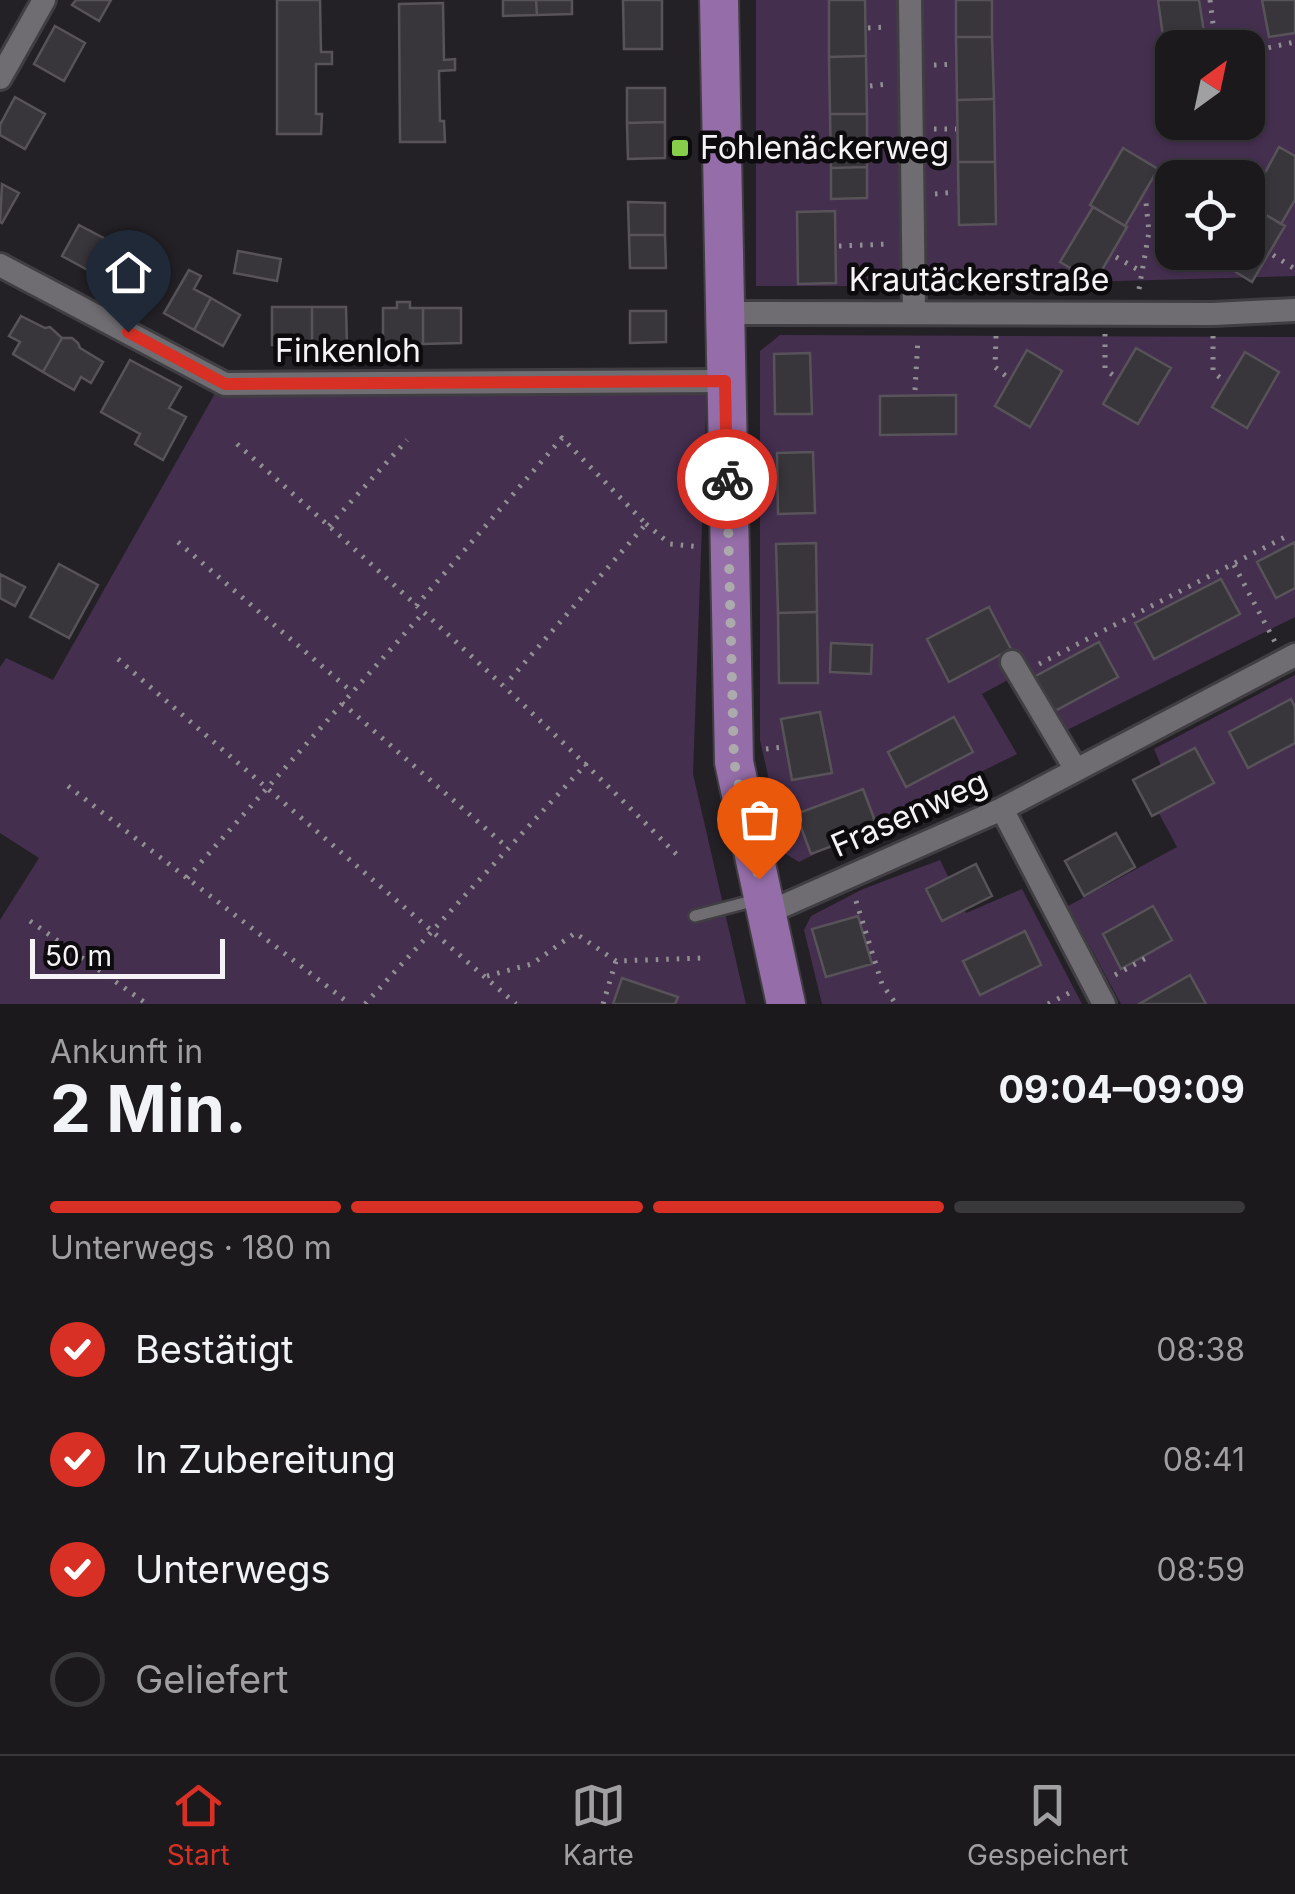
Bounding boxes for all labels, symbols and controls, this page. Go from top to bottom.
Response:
north arrow [1155,30,1265,140]
map controls [1155,30,1265,270]
place label: Fohlenäckerweg [700,128,949,167]
marker: Fohlenäckerweg [669,137,691,159]
button: locate [1155,160,1265,270]
pin [86,230,171,333]
icon: home [101,245,156,300]
street label: Krautäckerstraße [849,260,1109,299]
street label: Finkenloh [275,331,421,370]
courier [677,429,777,529]
icon: bike [700,452,755,507]
street label: Frasenweg [825,762,993,865]
pin [717,777,802,880]
icon: bag [732,792,787,847]
scale bar [30,934,225,978]
text: 50 m [45,939,112,973]
text: Ankunft in [50,1032,203,1071]
text: 09:04–09:09 [998,1066,1245,1112]
text: 2 Min. [50,1069,247,1148]
text: Unterwegs · 180 m [50,1228,332,1267]
icon: check [50,1322,105,1377]
text: Bestätigt [135,1326,293,1372]
text: 08:38 [1156,1330,1245,1369]
icon: check [50,1432,105,1487]
text: In Zubereitung [135,1436,396,1482]
text: 08:41 [1163,1440,1245,1479]
icon: check [50,1542,105,1597]
text: Unterwegs [135,1546,331,1592]
text: 08:59 [1157,1550,1245,1589]
text: Geliefert [135,1656,289,1702]
tab: Start [167,1778,230,1872]
tab: Karte [563,1778,634,1872]
tab: Gespeichert [967,1778,1128,1872]

